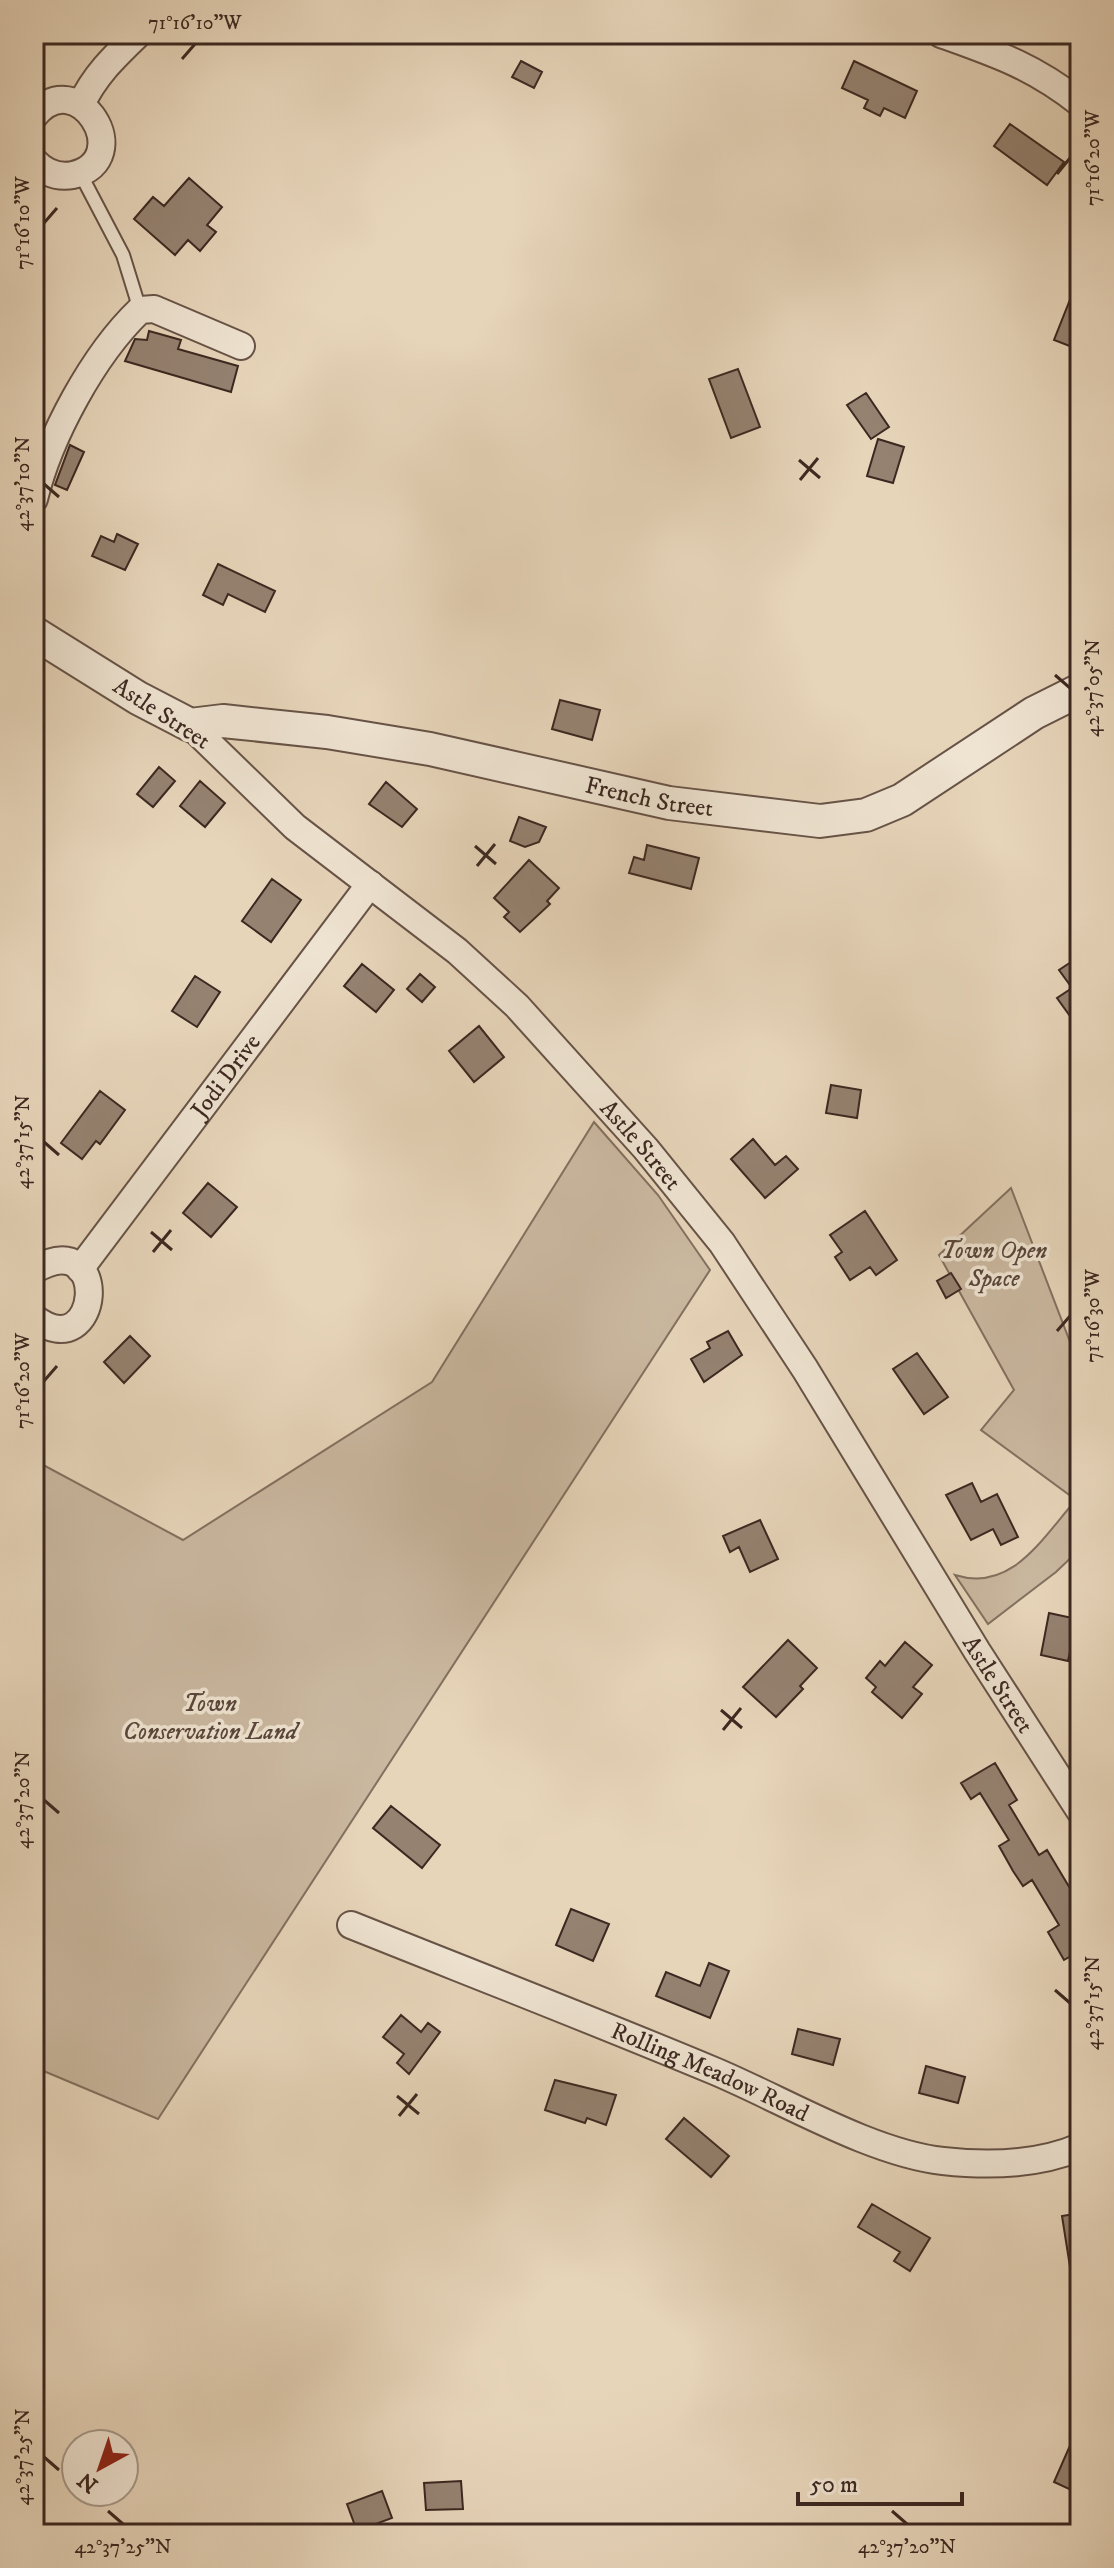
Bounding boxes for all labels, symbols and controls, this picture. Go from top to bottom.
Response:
text: 71°16'10"W [148,11,242,36]
text: 71°16'20"W [1081,109,1106,206]
text: 71°16'10"W [11,176,36,270]
text: 42°37'10"N [11,436,36,532]
text: 42°37'05"N [1081,639,1106,737]
street label: Astle Street [107,671,216,757]
street label: French Street [582,771,715,824]
street label: Jodi Drive [184,1028,268,1126]
street label: Astle Street [593,1094,688,1197]
text: 42°37'15"N [11,1095,36,1189]
park label: Town Open Space [941,1236,1047,1294]
text: 71°16'30"W [1081,1269,1106,1363]
text: 71°16'20"W [11,1332,36,1429]
street label: Astle Street [955,1631,1040,1739]
park label: Town Conservation Land [123,1689,301,1747]
text: 42°37'20"N [11,1751,36,1849]
text: 42°37'15"N [1081,1956,1106,2050]
street label: Rolling Meadow Road [606,2016,814,2129]
text: 42°37'25"N [11,2409,36,2505]
north arrow [60,2428,140,2508]
scale bar [798,2456,962,2506]
text: N [73,2466,104,2498]
text: 50 m [810,2470,858,2500]
text: 42°37'25"N [75,2535,171,2560]
text: 42°37'20"N [858,2535,956,2560]

